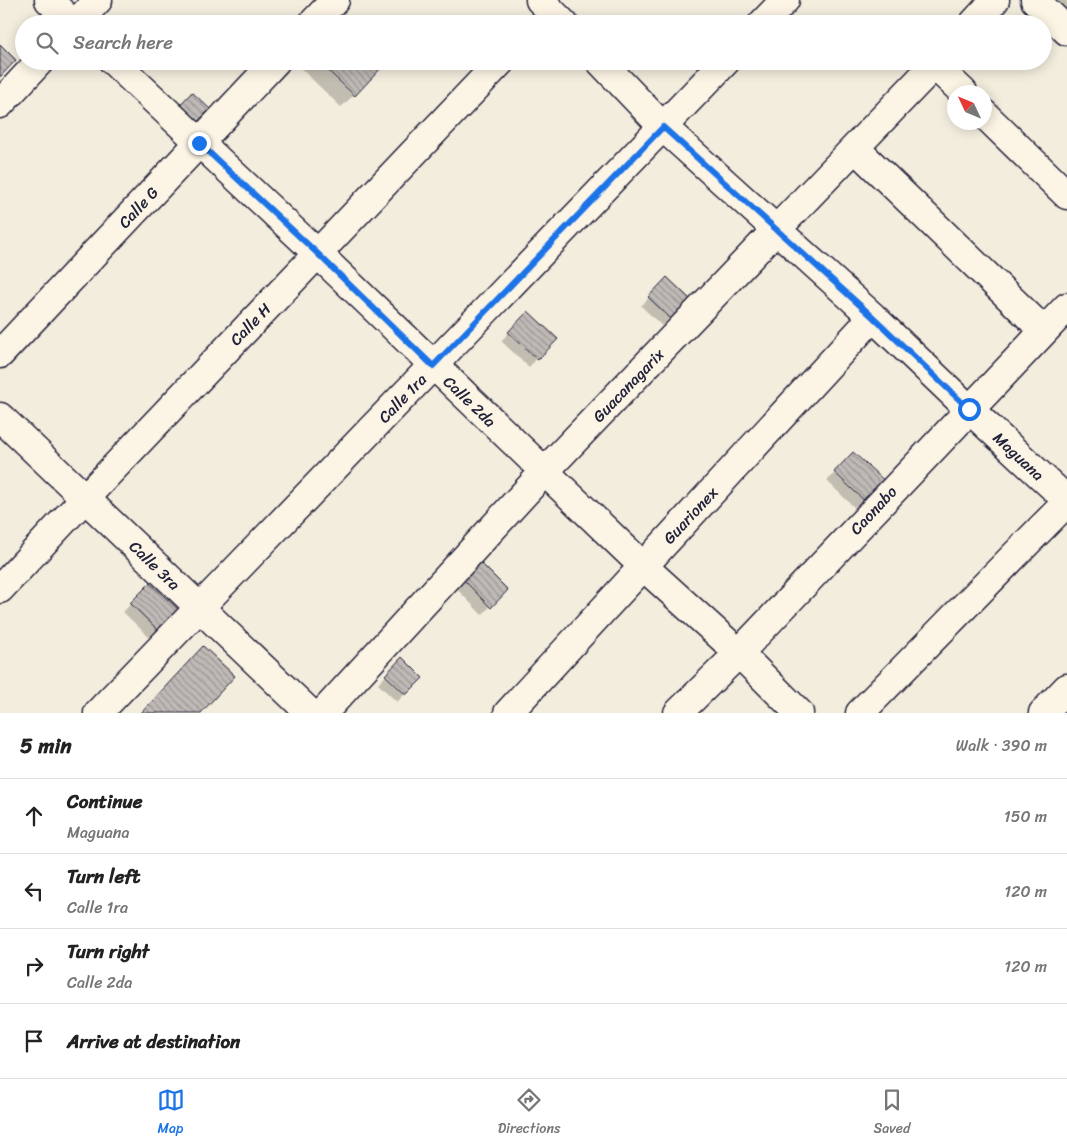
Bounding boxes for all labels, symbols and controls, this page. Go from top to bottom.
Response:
search box [15,15,1052,70]
text: Search here [73,26,173,59]
icon: search [33,29,61,57]
north arrow [947,85,992,130]
route end [188,132,211,155]
street label: Calle G [111,179,166,235]
street label: Calle H [222,296,279,353]
street label: Guacanagarix [585,341,672,429]
street label: Calle 1ra [371,366,434,430]
street label: Calle 2da [436,368,503,434]
route start [958,398,981,421]
street label: Maguana [986,424,1051,488]
street label: Guarionex [656,479,726,551]
street label: Caonabo [842,479,904,542]
street label: Calle 3ra [122,533,187,598]
text: 5 min [20,727,72,765]
text: Walk · 390 m [956,731,1047,760]
text: Continue [67,785,143,818]
icon: ahead [20,802,48,830]
text: 150 m [1004,802,1047,831]
text: Maguana [67,818,129,847]
text: Turn left [67,860,140,893]
icon: left [20,877,48,905]
text: 120 m [1004,877,1047,906]
text: Calle 1ra [67,893,128,922]
text: Turn right [67,935,149,968]
icon: right [20,952,48,980]
text: 120 m [1004,952,1047,981]
text: Calle 2da [67,968,132,997]
text: Arrive at destination [67,1025,240,1058]
icon: arrive [20,1027,48,1055]
tab: Map [157,1086,185,1141]
tab: Directions [498,1086,560,1141]
tab: Saved [874,1086,910,1141]

